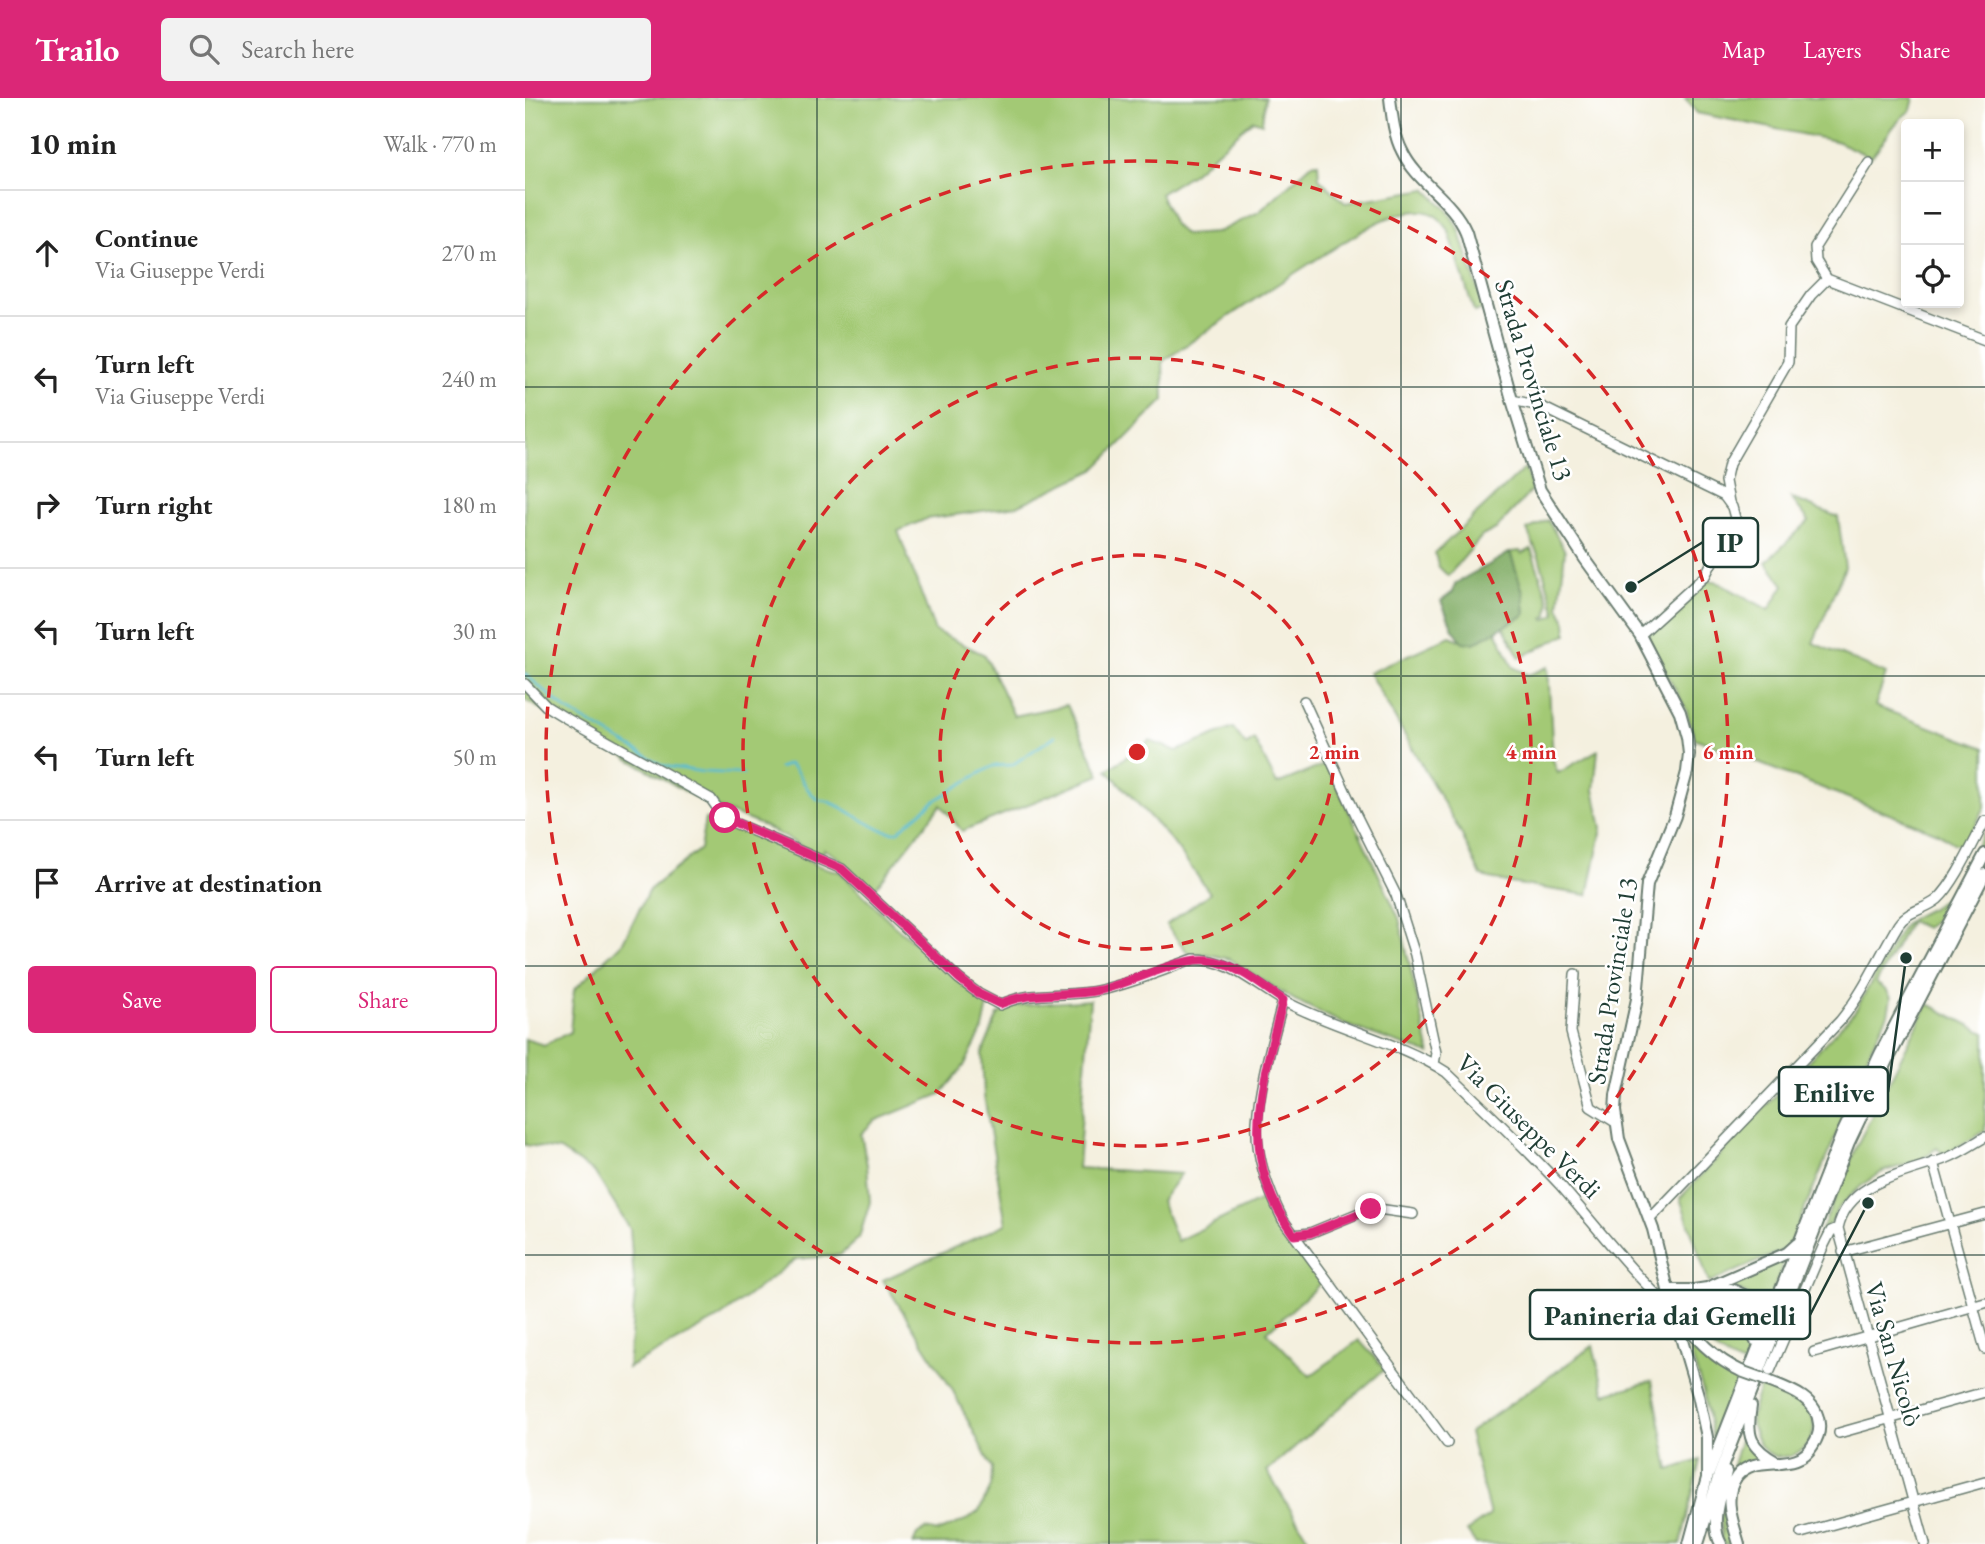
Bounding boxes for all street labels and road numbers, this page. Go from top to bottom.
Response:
street label: Strada Provinciale 13 [1487,275,1581,485]
street label: Strada Provinciale 13 [1579,875,1645,1087]
street label: Via Giuseppe Verdi [1449,1046,1609,1206]
street label: Via San Nicolò [1857,1278,1931,1430]

